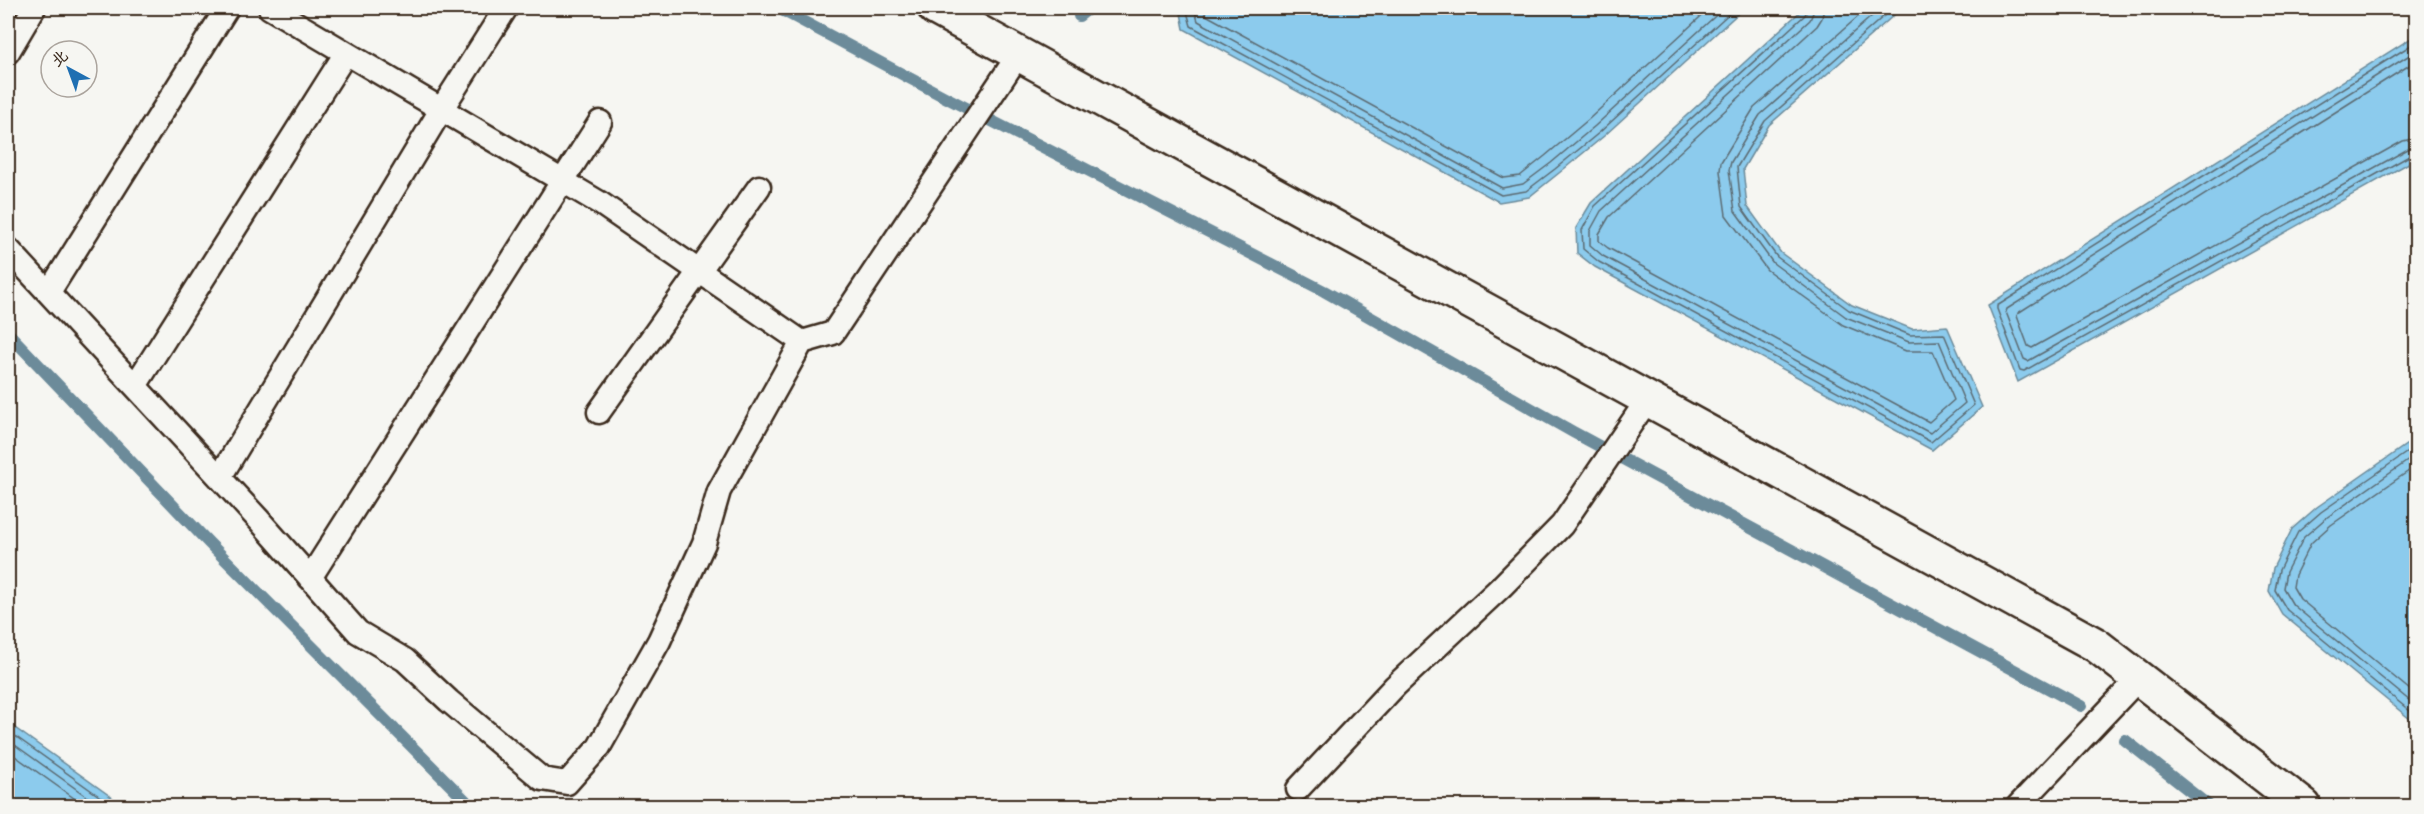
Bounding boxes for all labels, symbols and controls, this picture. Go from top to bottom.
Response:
north arrow [39,39,99,99]
text: 北 [47,46,73,72]

